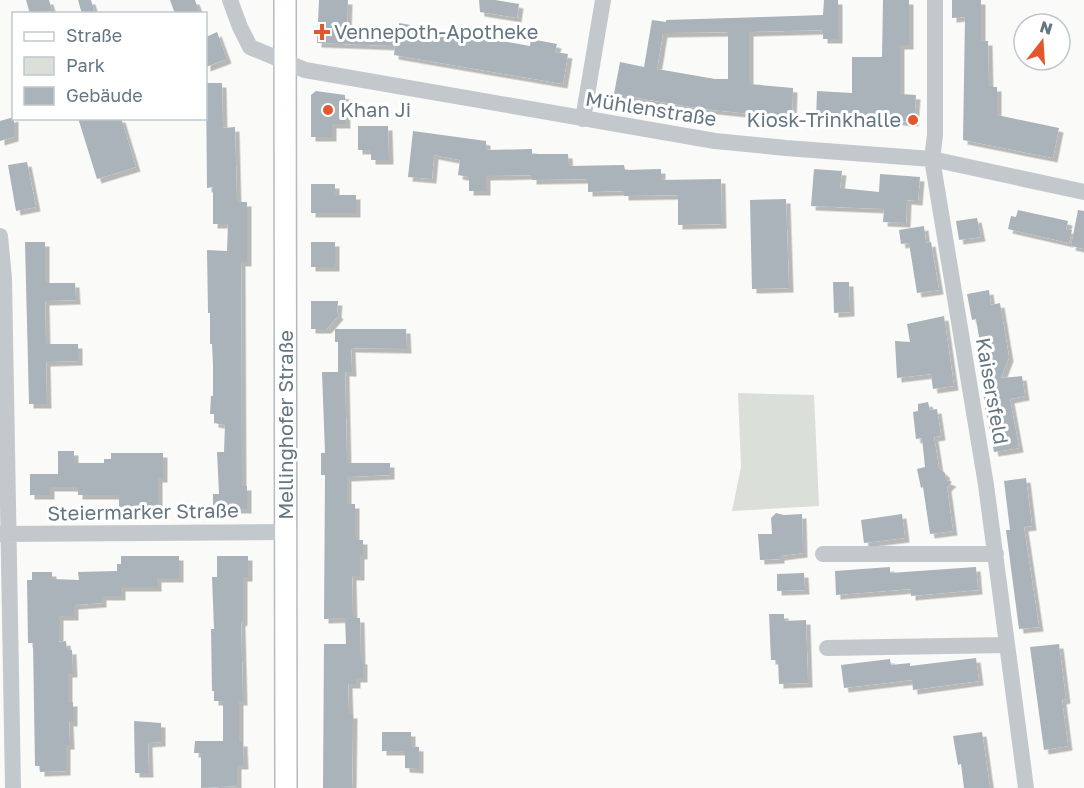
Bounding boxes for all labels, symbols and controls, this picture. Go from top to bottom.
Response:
legend [12,12,207,120]
north arrow [1012,12,1072,72]
text: N [1038,16,1055,39]
place label: Vennepoth-Apotheke [334,19,538,43]
text: Straße [66,24,122,46]
marker: Vennepoth-Apotheke [315,25,329,39]
text: Park [66,54,105,76]
text: Gebäude [66,84,143,106]
street label: Mühlenstraße [584,86,718,130]
place label: Khan Ji [340,97,411,121]
marker: Khan Ji [321,103,335,117]
place label: Kiosk-Trinkhalle [747,107,901,131]
marker: Kiosk-Trinkhalle [906,113,920,127]
street label: Mellinghofer Straße [273,330,297,520]
street label: Kaisersfeld [972,336,1014,446]
street label: Steiermarker Straße [47,497,239,525]

